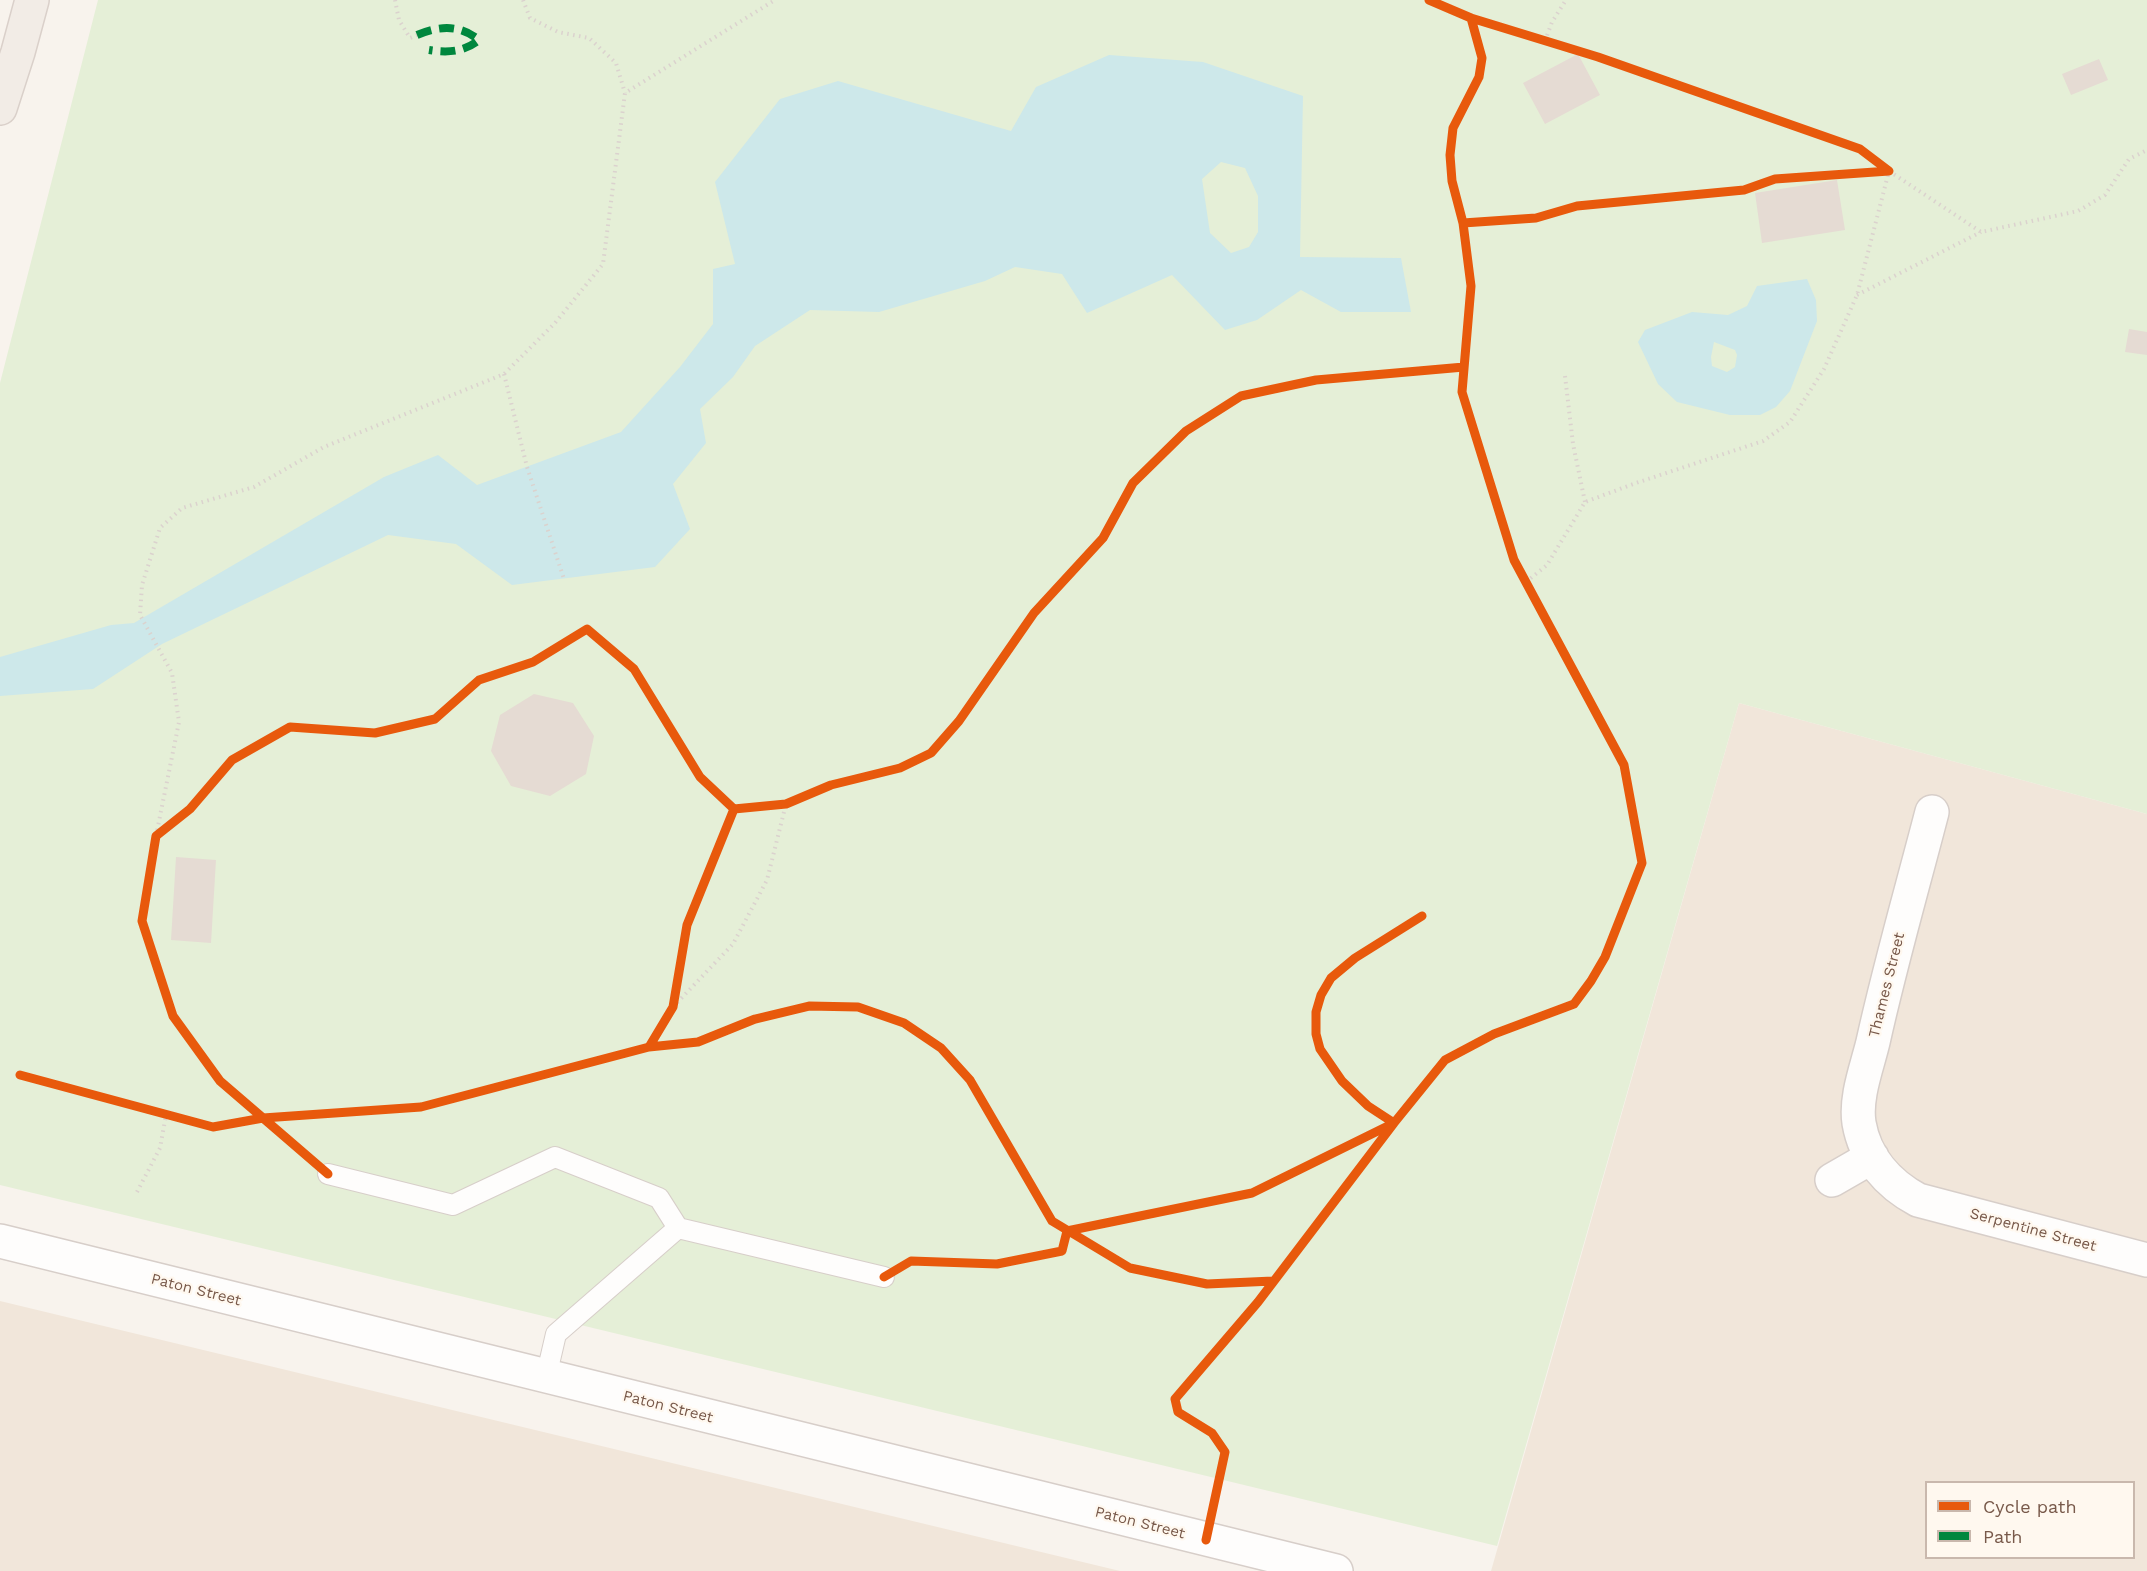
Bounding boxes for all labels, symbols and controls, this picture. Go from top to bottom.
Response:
street label: Thames Street [1865,931,1909,1039]
street label: Serpentine Street [1968,1204,2098,1256]
street label: Paton Street [149,1270,243,1310]
street label: Paton Street [621,1387,715,1427]
legend [1925,1481,2135,1559]
text: Cycle path [1983,1496,2077,1517]
street label: Paton Street [1093,1503,1187,1543]
text: Path [1983,1526,2023,1547]

